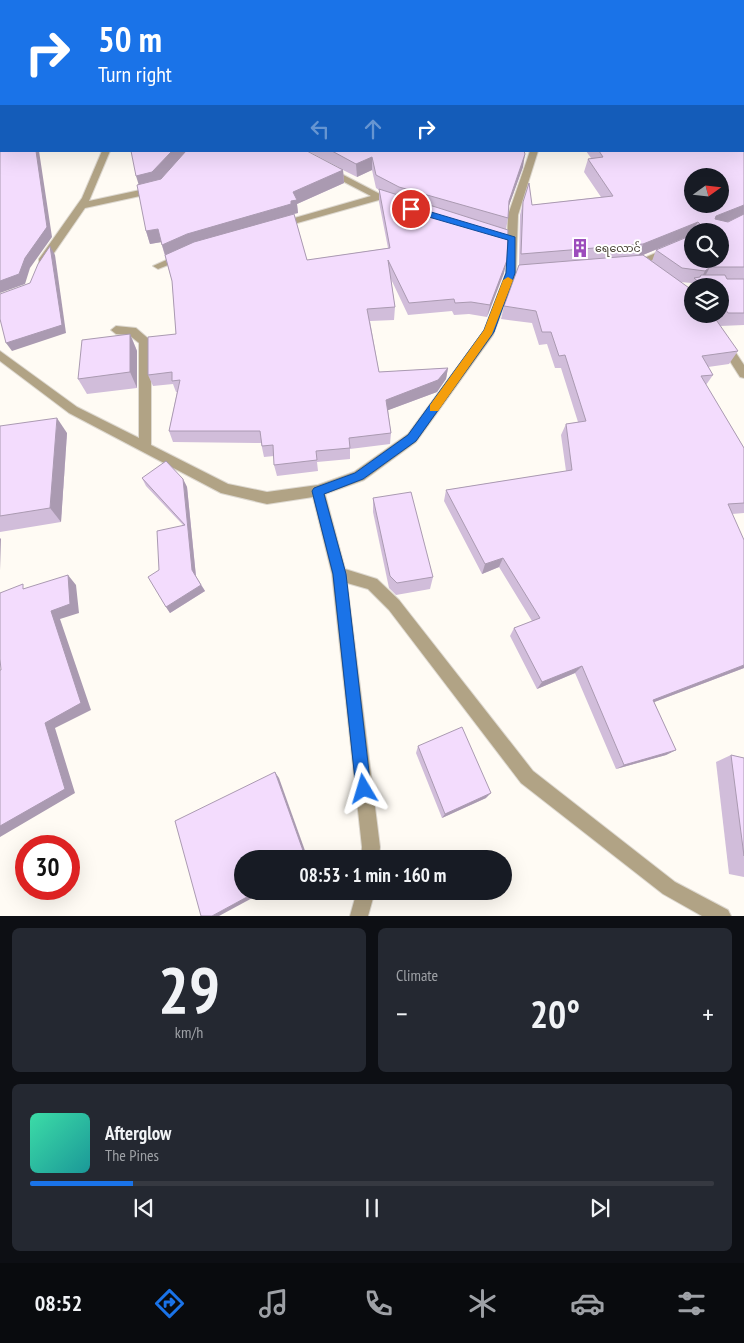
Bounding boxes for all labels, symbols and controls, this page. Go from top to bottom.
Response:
text: 50 m [98,16,162,62]
icon: right [15,20,80,85]
text: Turn right [98,60,172,88]
icon: left [306,115,334,143]
icon: ahead [359,115,387,143]
icon: right [412,115,440,143]
north arrow [684,168,729,212]
map controls [684,168,729,323]
pin [390,188,432,230]
icon: arrive [397,195,425,223]
button: search [684,223,729,268]
building icon: ရေလောင် [569,237,591,259]
place label: ရေလောင် [595,241,641,257]
button: layers [684,278,729,323]
position arrow [337,762,389,814]
speed limit sign: 30 [15,835,80,900]
text: 08:53 · 1 min · 160 m [300,863,446,887]
text: 29 [158,947,220,1031]
text: Climate [396,965,438,985]
text: 20° [530,989,580,1038]
text: − [396,995,408,1032]
text: + [702,995,714,1032]
text: km/h [175,1022,203,1042]
text: Afterglow [105,1121,171,1145]
text: The Pines [105,1145,159,1165]
icon: previous [130,1194,158,1222]
icon: pause [358,1194,386,1222]
icon: next [586,1194,614,1222]
icon: directions [152,1286,187,1321]
icon: music [256,1286,291,1321]
icon: phone [361,1286,396,1321]
icon: climate [465,1286,500,1321]
icon: car [570,1286,605,1321]
icon: filters [674,1286,709,1321]
text: 08:52 [35,1289,82,1317]

